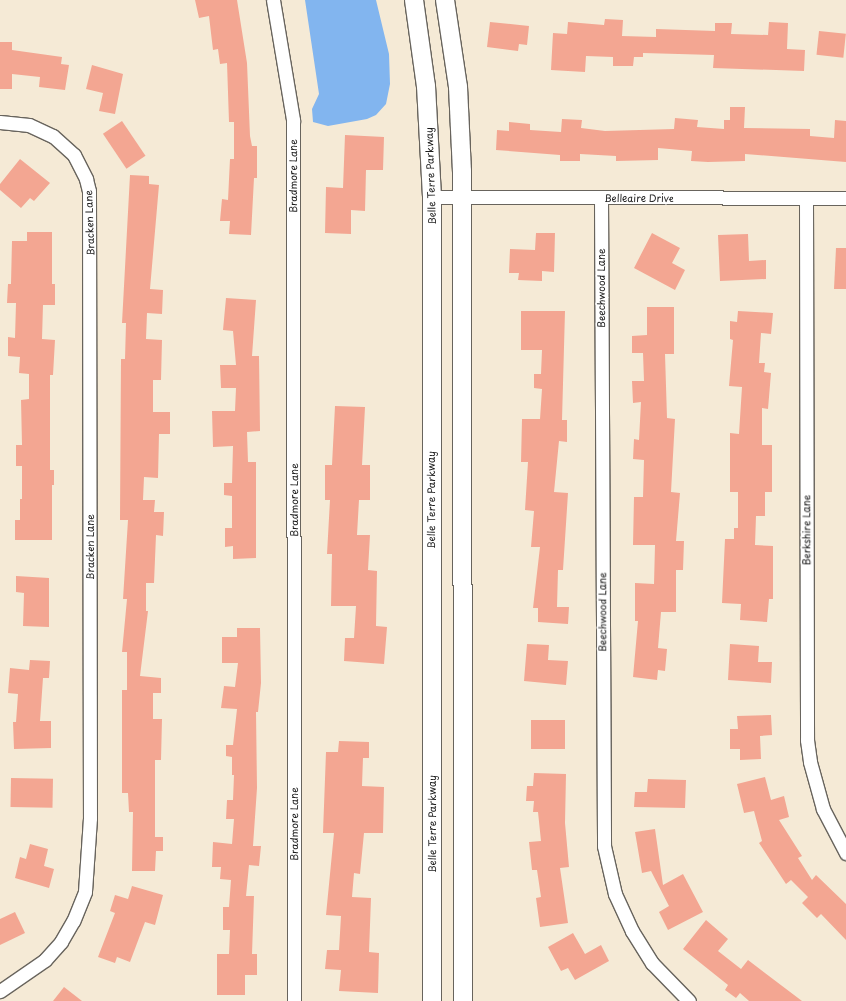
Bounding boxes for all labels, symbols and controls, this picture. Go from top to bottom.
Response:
street label: Belle Terre Parkway [422,127,438,225]
street label: Bradmore Lane [287,139,299,213]
street label: Bracken Lane [82,190,96,256]
street label: Belleaire Drive [604,192,674,204]
street label: Beechwood Lane [595,248,607,328]
street label: Belle Terre Parkway [425,451,437,549]
street label: Bradmore Lane [288,463,300,537]
street label: Berkshire Lane [800,495,812,565]
street label: Bracken Lane [84,514,96,580]
street label: Beechwood Lane [596,572,608,652]
street label: Belle Terre Parkway [426,775,438,873]
street label: Bradmore Lane [288,787,300,861]

